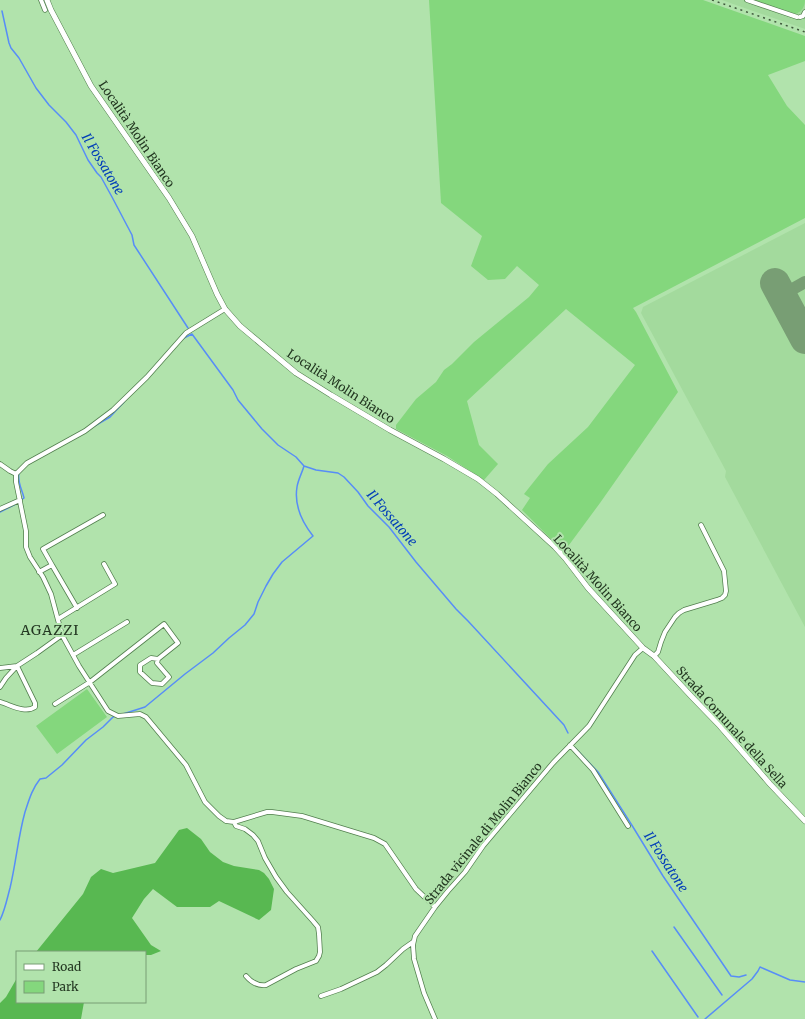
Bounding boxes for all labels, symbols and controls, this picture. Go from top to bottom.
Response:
street label: Località Molin Bianco [96,78,178,190]
water label: Il Fossatone [78,130,128,198]
street label: Località Molin Bianco [284,346,398,426]
water label: Il Fossatone [363,486,421,550]
street label: Località Molin Bianco [551,531,645,635]
district label: AGAZZI [19,621,80,639]
street label: Strada Comunale della Sella [673,663,791,791]
street label: Strada vicinale di Molin Bianco [421,759,545,907]
water label: Il Fossatone [640,828,692,896]
legend [16,951,146,1003]
text: Road [52,959,81,974]
text: Park [52,979,79,994]

